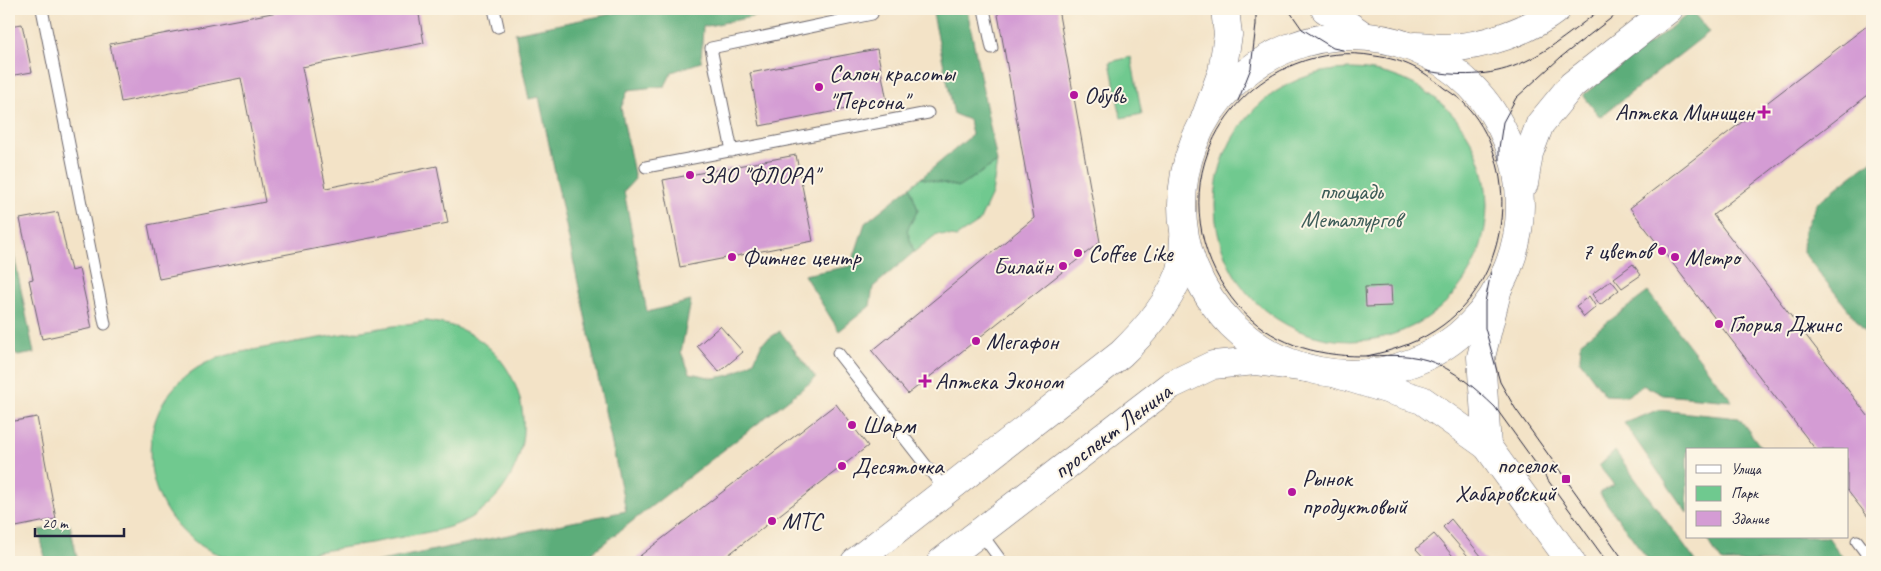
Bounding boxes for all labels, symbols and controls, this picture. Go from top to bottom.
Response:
place label: Салон красоты "Персона" [829,58,957,116]
place label: Обувь [1084,80,1127,110]
marker: Салон красоты "Персона" [813,81,825,93]
marker: Обувь [1068,89,1080,101]
place label: Аптека Миницен [1615,97,1756,127]
marker: Аптека Миницен [1758,106,1770,118]
place label: ЗАО "ФЛОРА" [700,160,824,190]
marker: ЗАО "ФЛОРА" [684,169,696,181]
park label: площадь Металлургов [1301,176,1406,234]
place label: 7 цветов [1582,236,1658,266]
place label: Coffee Like [1088,238,1175,268]
place label: Фитнес центр [742,242,862,272]
place label: Метро [1685,242,1742,272]
marker: 7 цветов [1656,245,1668,257]
marker: Coffee Like [1072,247,1084,259]
marker: Фитнес центр [726,251,738,263]
place label: Билайн [993,251,1055,281]
marker: Метро [1669,251,1681,263]
marker: Билайн [1057,260,1069,272]
place label: Глория Джинс [1729,309,1843,339]
marker: Глория Джинс [1713,318,1725,330]
place label: Мегафон [986,326,1060,356]
marker: Мегафон [970,335,982,347]
place label: Аптека Эконом [935,366,1064,396]
marker: Аптека Эконом [919,375,931,387]
street label: проспект Ленина [1047,376,1178,485]
place label: Шарм [862,410,917,440]
marker: Шарм [846,419,858,431]
legend [1686,448,1848,538]
place label: поселок Хабаровский [1455,450,1558,508]
place label: Десяточка [852,451,945,481]
marker: Десяточка [836,460,848,472]
text: Улица [1731,460,1762,479]
place label: Рынок продуктовый [1302,463,1409,521]
marker: поселок Хабаровский [1560,473,1572,485]
text: Парк [1731,484,1759,503]
marker: Рынок продуктовый [1286,486,1298,498]
scale bar [35,506,124,538]
place label: МТС [782,506,824,536]
text: Здание [1731,510,1770,529]
text: 20 m [42,514,69,533]
marker: МТС [766,515,778,527]

